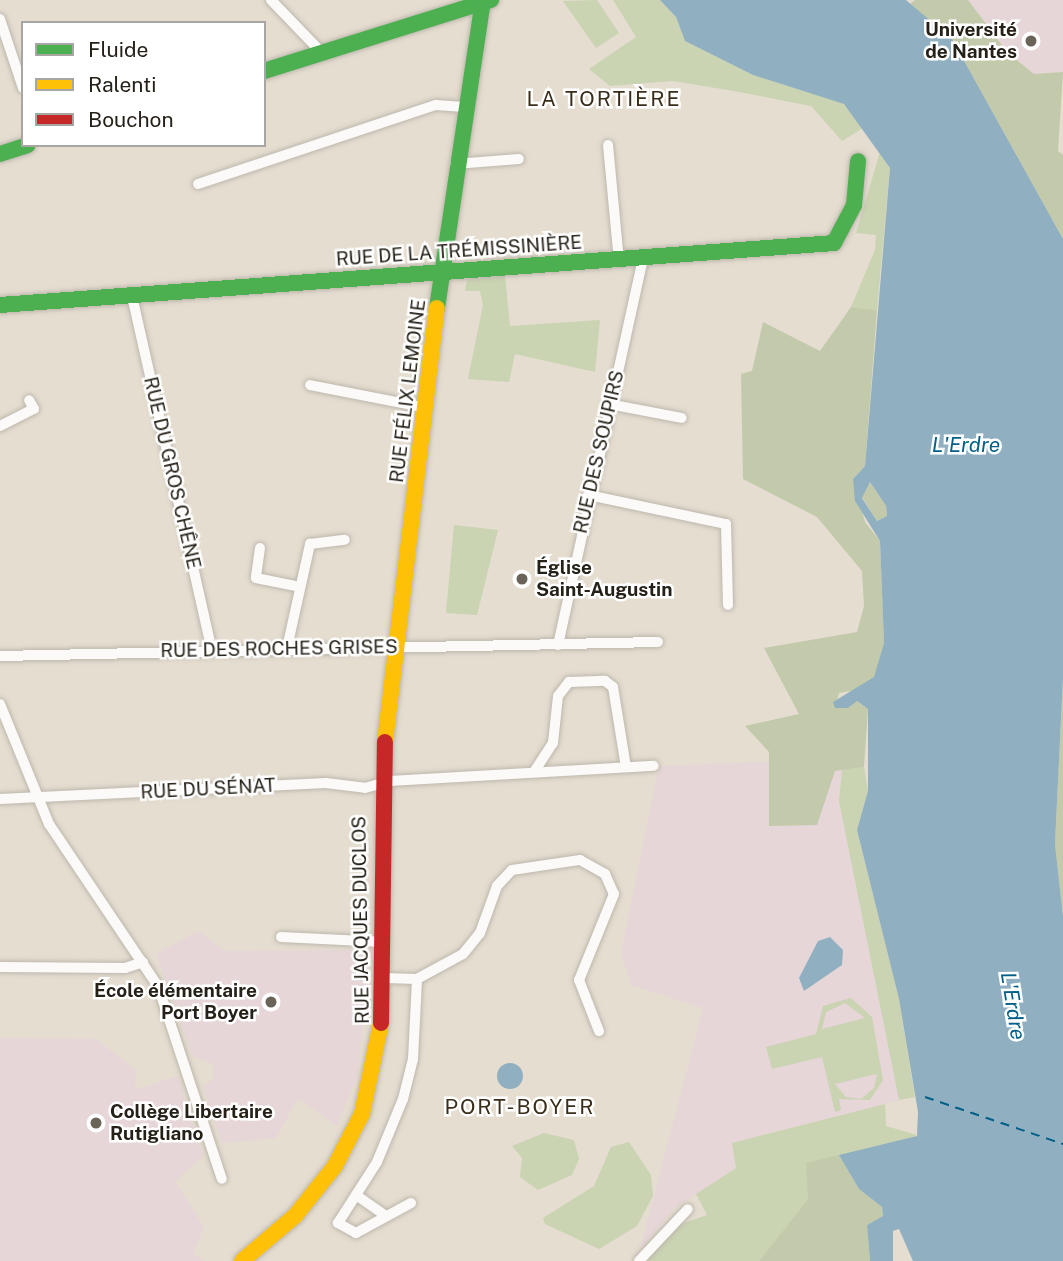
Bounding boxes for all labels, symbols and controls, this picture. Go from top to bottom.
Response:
place label: Université de Nantes [925,19,1017,63]
legend [21,21,266,147]
marker: Université de Nantes [1023,33,1039,49]
text: Fluide [88,37,148,62]
text: Ralenti [88,72,156,97]
district label: LA TORTIÈRE [528,86,680,112]
text: Bouchon [88,107,174,132]
street label: RUE DE LA TRÉMISSINIÈRE [335,231,583,271]
street label: RUE FÉLIX LEMOINE [385,298,431,484]
street label: RUE DES SOUPIRS [569,368,629,536]
street label: RUE DU GROS CHÊNE [139,375,205,571]
water label: L'Erdre [932,432,1000,458]
place label: Église Saint-Augustin [536,557,673,601]
marker: Église Saint-Augustin [514,571,530,587]
street label: RUE DES ROCHES GRISES [160,636,398,662]
street label: RUE DU SÉNAT [140,774,276,804]
street label: RUE JACQUES DUCLOS [348,816,374,1024]
water label: L'Erdre [995,970,1031,1042]
place label: École élémentaire Port Boyer [94,980,257,1024]
marker: École élémentaire Port Boyer [263,994,279,1010]
district label: PORT-BOYER [446,1094,594,1120]
place label: Collège Libertaire Rutigliano [110,1101,273,1145]
marker: Collège Libertaire Rutigliano [88,1115,104,1131]

